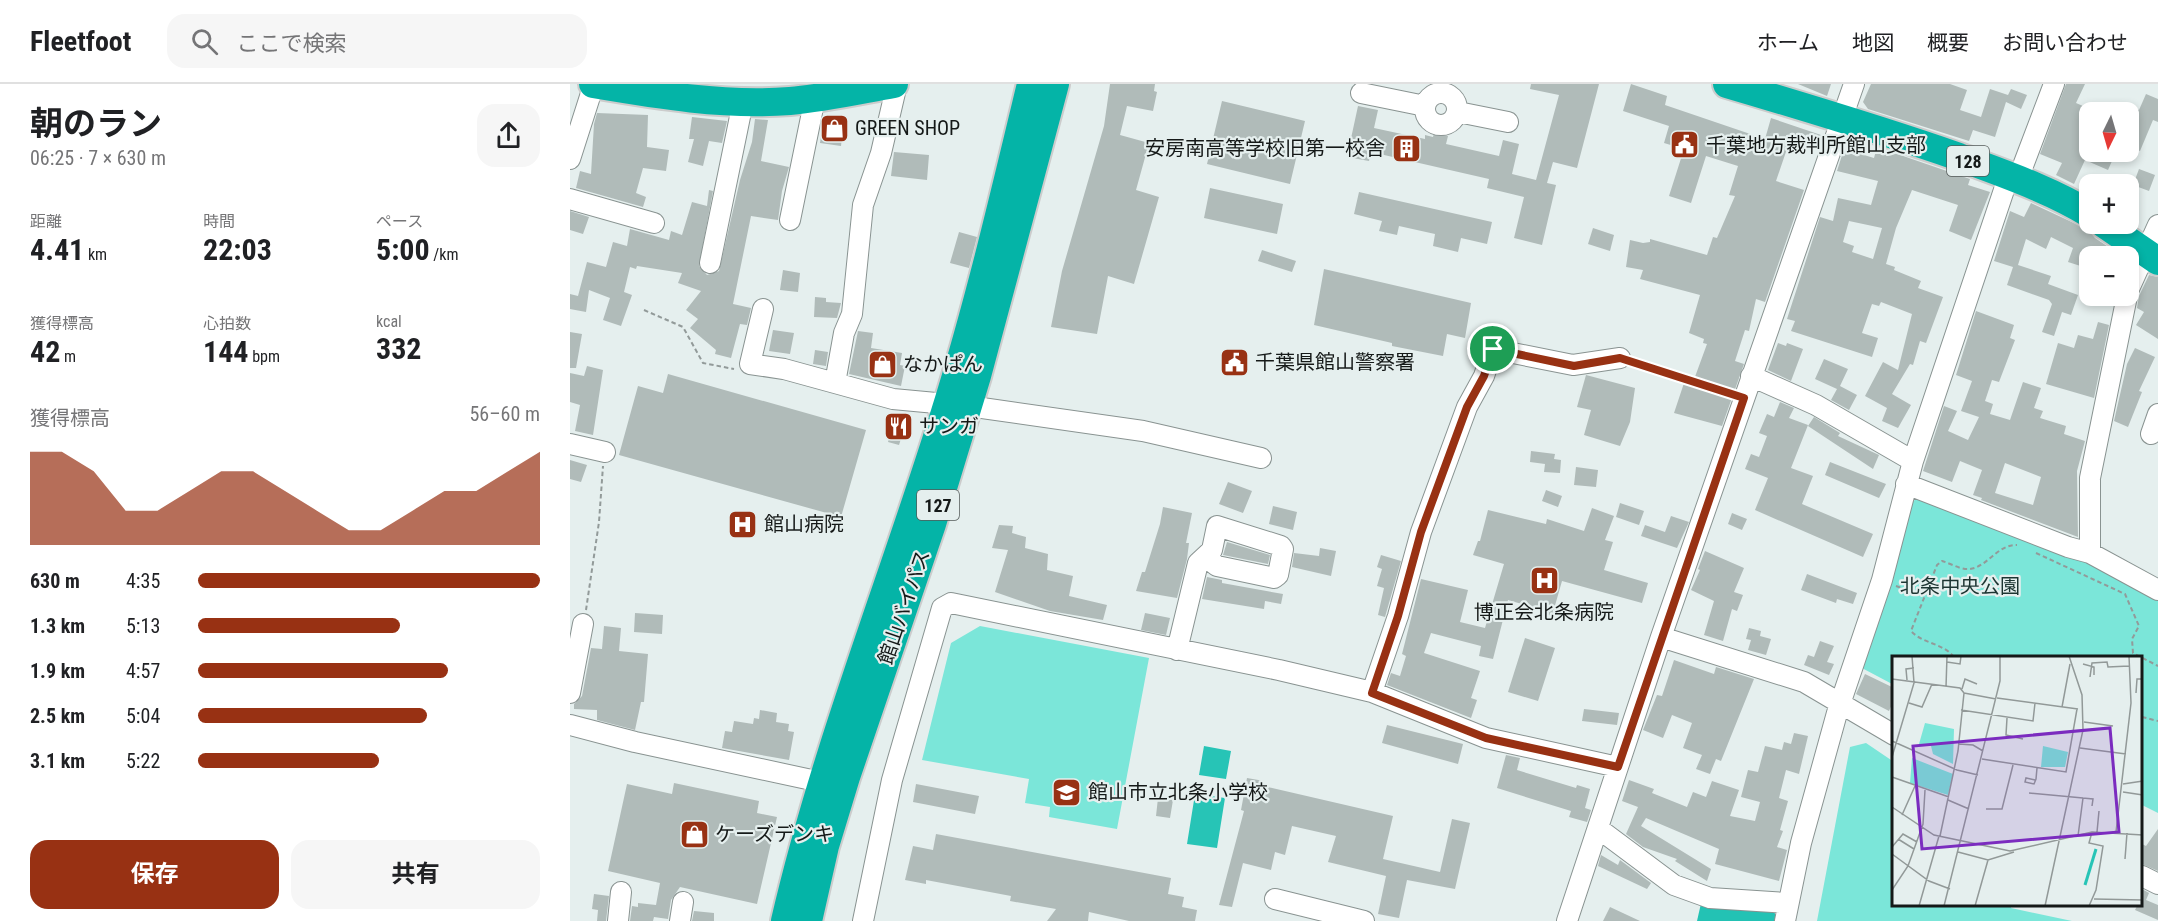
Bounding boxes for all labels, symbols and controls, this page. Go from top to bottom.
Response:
search box [167,14,587,68]
text: Fleetfoot [30,25,131,58]
icon: search [188,25,221,58]
text: ここで検索 [236,31,346,56]
text: ホーム [1757,31,1819,55]
text: 地図 [1852,31,1894,55]
text: 概要 [1927,31,1969,55]
text: お問い合わせ [2002,31,2128,55]
north arrow [2079,102,2139,162]
map controls [2079,102,2139,306]
text: 朝のラン [30,104,162,143]
button: share [477,104,540,167]
shop icon: GREEN SHOP [818,112,850,144]
place label: GREEN SHOP [855,116,960,140]
public building icon: 千葉地方裁判所館山支部 [1669,129,1701,161]
building icon: 安房南高等学校旧第一校舎 [1390,132,1422,164]
place label: 千葉地方裁判所館山支部 [1706,133,1926,157]
place label: 安房南高等学校旧第一校舎 [1145,136,1385,160]
text: 06:25 · 7 × 630 m [30,146,166,170]
road number: 128 [1947,146,1989,176]
button: + [2079,174,2139,234]
text: 距離 [30,212,62,231]
text: 時間 [203,212,235,231]
text: ペース [376,212,423,231]
text: 4.41 [30,232,84,267]
text: 22:03 [203,232,272,267]
text: 5:00 [376,232,430,267]
text: km [84,245,107,264]
text: /km [430,245,459,264]
button: − [2079,246,2139,306]
text: kcal [376,312,402,331]
text: 獲得標高 [30,314,94,333]
text: 心拍数 [203,314,251,333]
pin [1467,323,1518,374]
text: 332 [376,331,421,366]
icon: arrive [1476,332,1509,365]
text: 42 [30,334,60,369]
text: 144 [203,334,248,369]
public building icon: 千葉県館山警察署 [1218,346,1250,378]
text: m [60,347,76,366]
text: bpm [248,347,280,366]
shop icon: なかぱん [866,348,898,380]
place label: 千葉県館山警察署 [1255,350,1415,374]
place label: なかぱん [903,352,983,376]
text: 56–60 m [469,402,540,426]
text: 獲得標高 [30,406,110,430]
restaurant icon: サンガ [882,410,914,442]
place label: サンガ [919,414,979,438]
road number: 127 [917,490,959,520]
hospital icon: 館山病院 [727,508,759,540]
place label: 館山病院 [764,512,844,536]
street label: 館山バイパス [873,547,935,667]
hospital icon: 博正会北条病院 [1528,565,1560,597]
text: 630 m [30,569,80,593]
text: 4:35 [126,569,160,593]
park label: 北条中央公園 [1900,574,2020,598]
place label: 博正会北条病院 [1474,600,1614,624]
text: 1.3 km [30,614,85,638]
text: 5:13 [126,614,160,638]
inset map [1892,656,2143,906]
text: 1.9 km [30,659,85,683]
text: 4:57 [126,659,160,683]
text: 2.5 km [30,704,85,728]
text: 5:04 [126,704,160,728]
text: 3.1 km [30,749,85,773]
text: 5:22 [126,749,160,773]
school or university icon: 館山市立北条小学校 [1051,776,1083,808]
place label: 館山市立北条小学校 [1088,780,1268,804]
shop icon: ケーズデンキ [678,818,710,850]
place label: ケーズデンキ [715,822,834,846]
button: 保存 [30,840,279,909]
button: 共有 [291,840,540,909]

